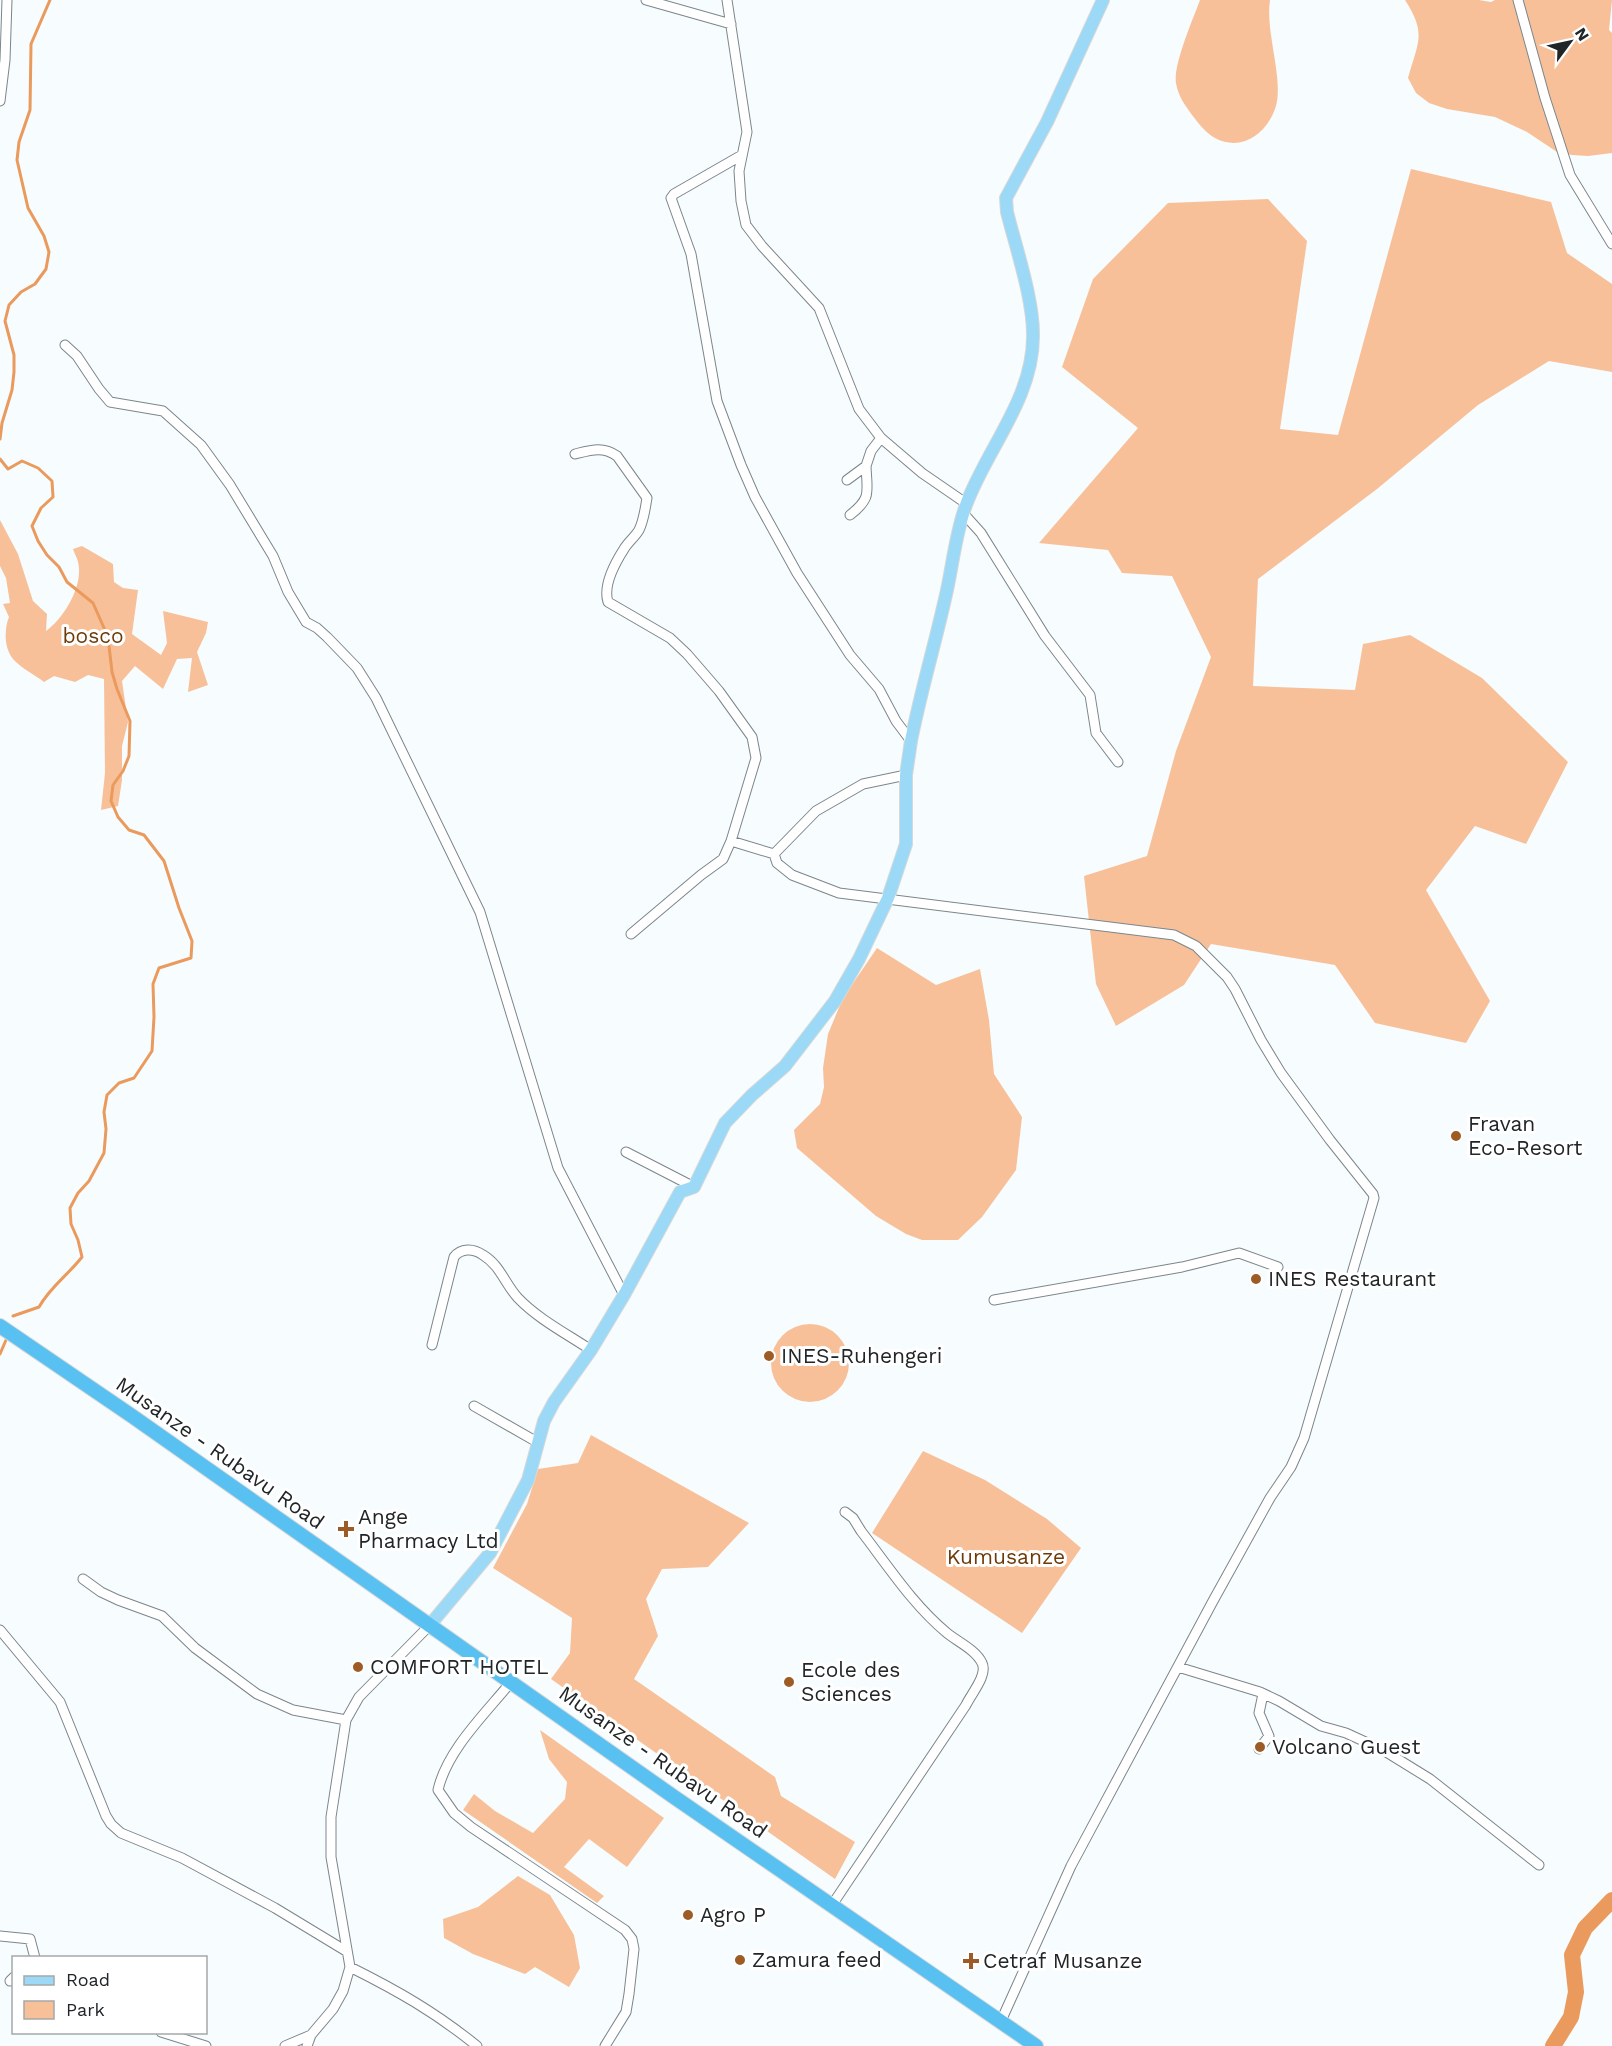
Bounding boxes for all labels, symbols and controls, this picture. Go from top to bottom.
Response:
north arrow [1540,12,1600,72]
text: N [1571,24,1593,44]
park label: bosco [62,623,124,648]
place label: Fravan Eco-Resort [1468,1111,1582,1160]
marker: Fravan Eco-Resort [1449,1129,1463,1143]
place label: INES Restaurant [1268,1266,1436,1291]
marker: INES Restaurant [1249,1272,1263,1286]
place label: INES-Ruhengeri [781,1343,942,1368]
marker: INES-Ruhengeri [762,1349,776,1363]
street label: Musanze - Rubavu Road [111,1371,329,1534]
place label: Ange Pharmacy Ltd [358,1504,499,1553]
marker: Ange Pharmacy Ltd [339,1522,353,1536]
park label: Kumusanze [947,1544,1065,1569]
place label: COMFORT HOTEL [370,1654,548,1679]
place label: Ecole des Sciences [801,1657,900,1706]
marker: COMFORT HOTEL [351,1660,365,1674]
marker: Ecole des Sciences [782,1675,796,1689]
street label: Musanze - Rubavu Road [554,1680,772,1843]
place label: Volcano Guest [1272,1734,1420,1759]
marker: Volcano Guest [1253,1740,1267,1754]
place label: Agro P [700,1902,766,1927]
marker: Agro P [681,1908,695,1922]
place label: Zamura feed [752,1947,882,1972]
place label: Cetraf Musanze [983,1948,1142,1973]
marker: Zamura feed [733,1953,747,1967]
marker: Cetraf Musanze [964,1954,978,1968]
legend [12,1956,207,2034]
text: Road [66,1969,110,1990]
text: Park [66,1999,105,2020]

